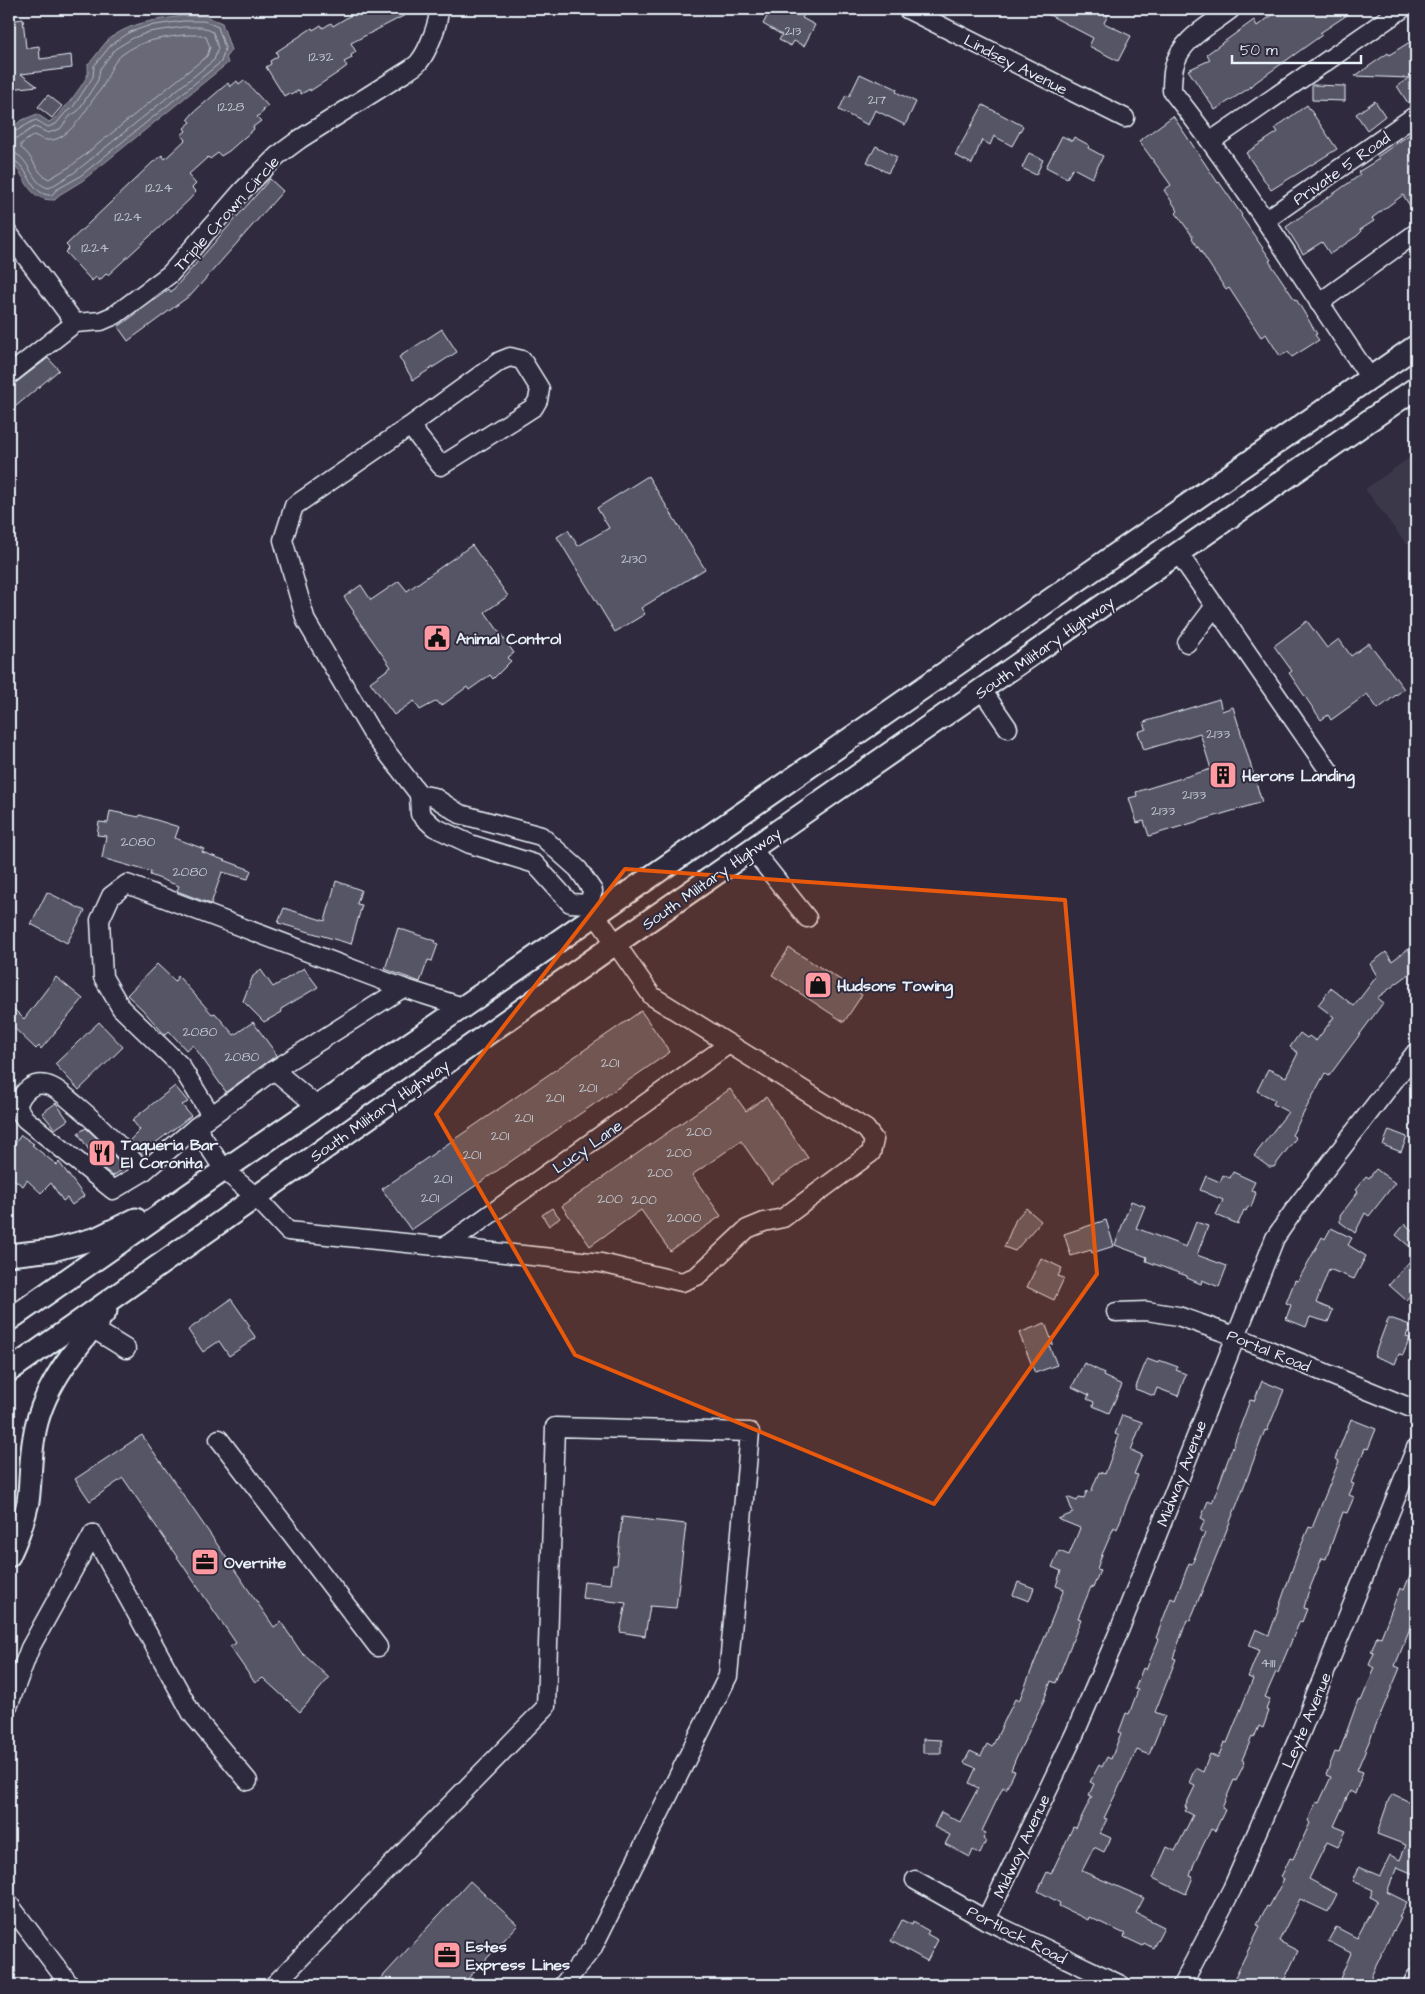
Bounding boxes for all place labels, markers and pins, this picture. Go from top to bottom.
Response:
public building icon: Animal Control [422,623,452,653]
place label: Animal Control [456,628,562,650]
building icon: Herons Landing [1208,760,1238,790]
place label: Herons Landing [1242,765,1355,789]
shop icon: Hudsons Towing [803,970,833,1000]
place label: Hudsons Towing [837,975,954,999]
place label: Taqueria Bar El Coronita [120,1134,218,1174]
restaurant icon: Taqueria Bar El Coronita [87,1138,117,1168]
office icon: Overnite [190,1547,220,1577]
place label: Overnite [224,1552,286,1574]
place label: Estes Express Lines [466,1936,570,1976]
office icon: Estes Express Lines [432,1940,462,1970]

